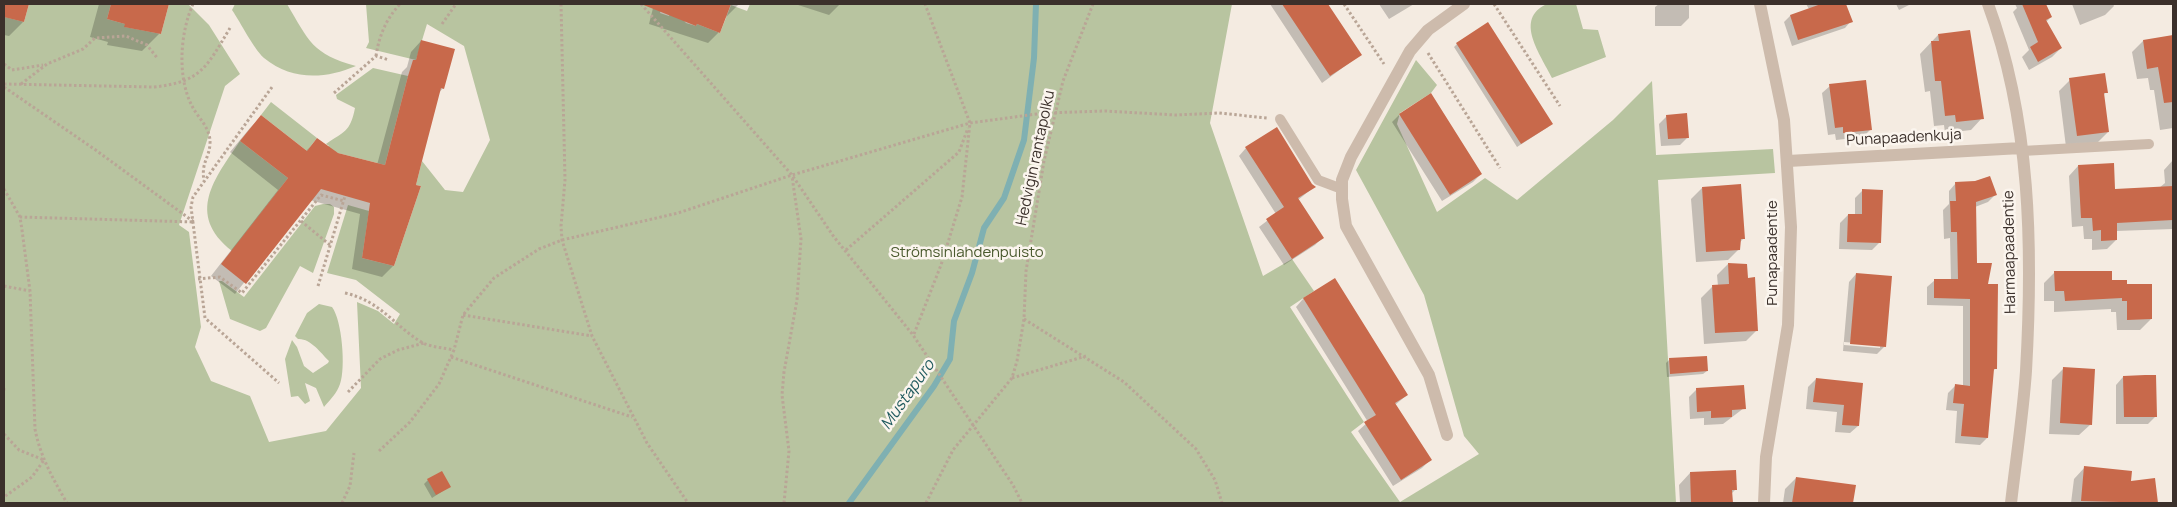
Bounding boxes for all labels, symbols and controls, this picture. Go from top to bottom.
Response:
street label: Hedvigin rantapolku [1013,89,1059,227]
street label: Punapaadenkuja [1846,126,1962,150]
street label: Harmaapaadentie [2000,190,2020,314]
street label: Punapaadentie [1764,200,1782,306]
park label: Strömsinlahdenpuisto [890,244,1044,262]
water label: Mustapuro [877,356,939,434]

